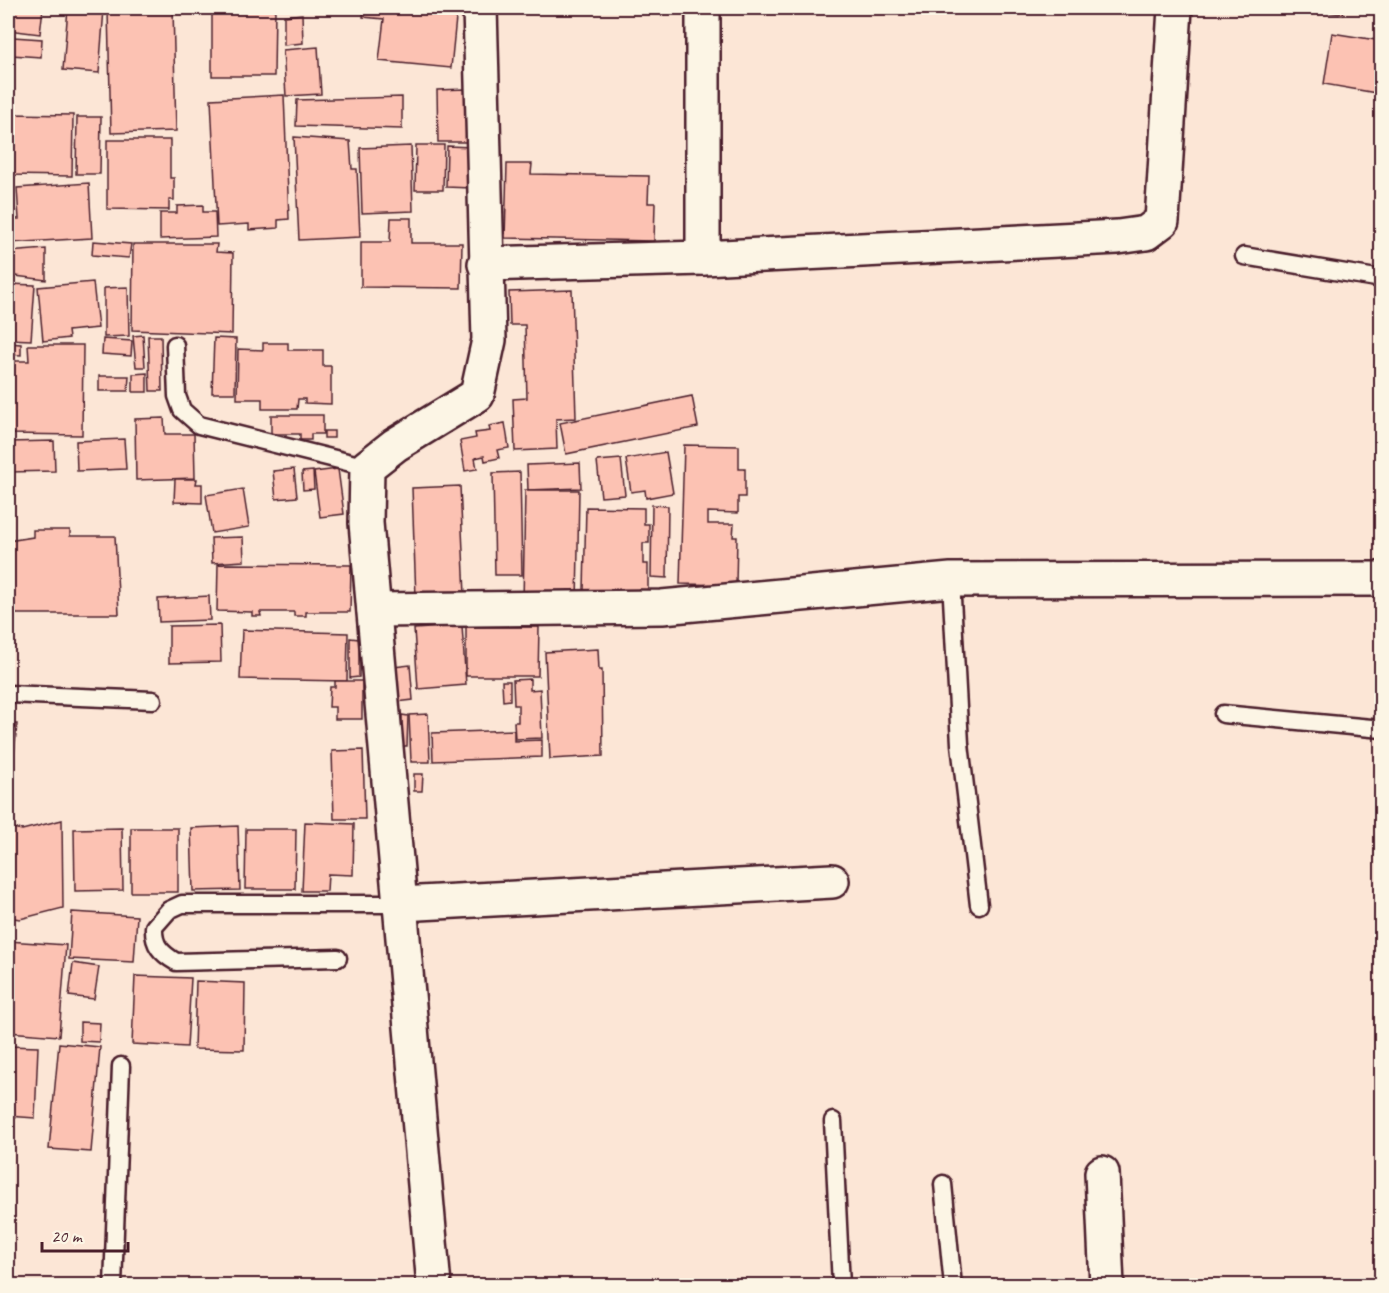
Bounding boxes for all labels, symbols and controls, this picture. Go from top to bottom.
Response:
scale bar [42,1215,128,1253]
text: 20 m [51,1225,84,1247]

